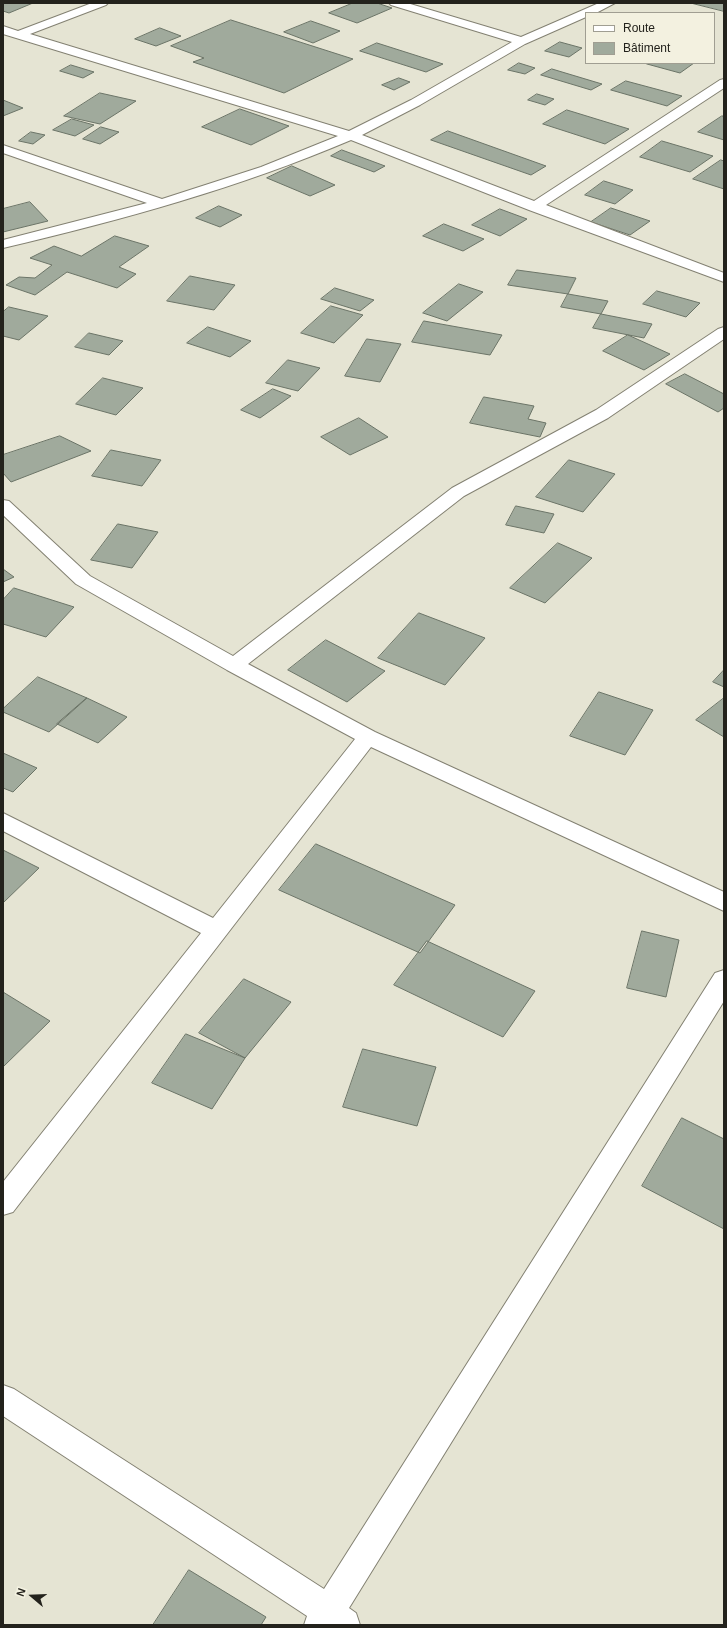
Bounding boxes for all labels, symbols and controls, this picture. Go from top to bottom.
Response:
legend [585,12,715,64]
text: Route [623,21,655,35]
text: Bâtiment [623,41,670,55]
north arrow [12,1576,52,1616]
text: N [14,1586,28,1598]

